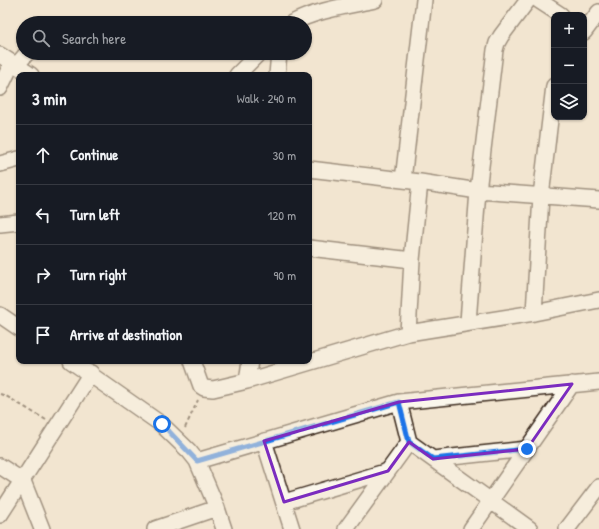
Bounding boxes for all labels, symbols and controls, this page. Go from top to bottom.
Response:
map controls [551,12,587,120]
button: + [551,12,587,48]
search box [16,16,312,60]
icon: search [30,27,52,49]
text: Search here [62,28,126,49]
button: − [551,48,587,84]
button: layers [551,84,587,120]
text: 3 min [32,87,67,110]
text: Walk · 240 m [237,89,296,107]
icon: ahead [32,144,54,166]
text: Continue [70,144,118,165]
text: 30 m [273,146,296,164]
icon: left [32,204,54,226]
text: Turn left [70,204,120,225]
text: 120 m [268,206,296,224]
icon: right [32,264,54,286]
text: Turn right [70,264,126,285]
text: 90 m [274,266,296,284]
icon: arrive [32,324,54,346]
text: Arrive at destination [70,324,182,345]
route start [153,415,171,433]
route end [518,440,536,458]

